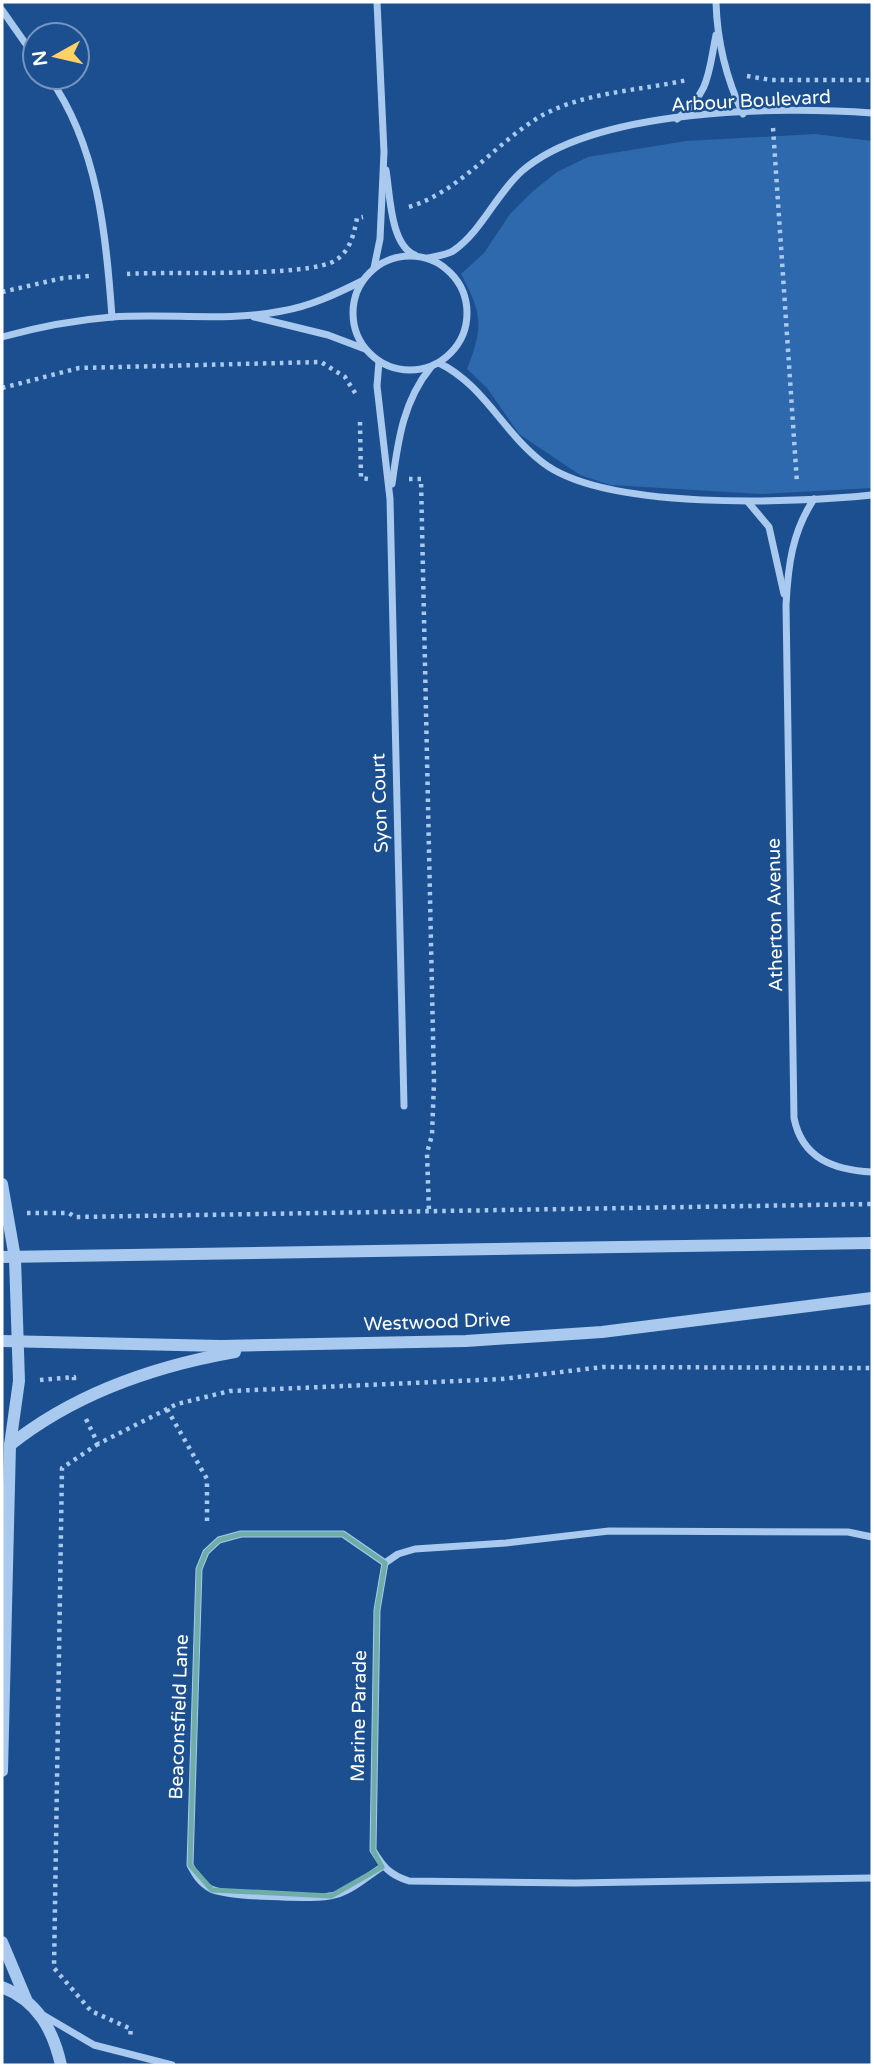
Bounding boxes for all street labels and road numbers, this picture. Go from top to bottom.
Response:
street label: Arbour Boulevard [671,86,831,116]
street label: Syon Court [367,753,393,853]
street label: Atherton Avenue [763,838,787,992]
street label: Westwood Drive [363,1308,511,1336]
street label: Beaconsfield Lane [165,1634,193,1800]
street label: Marine Parade [347,1650,371,1782]

